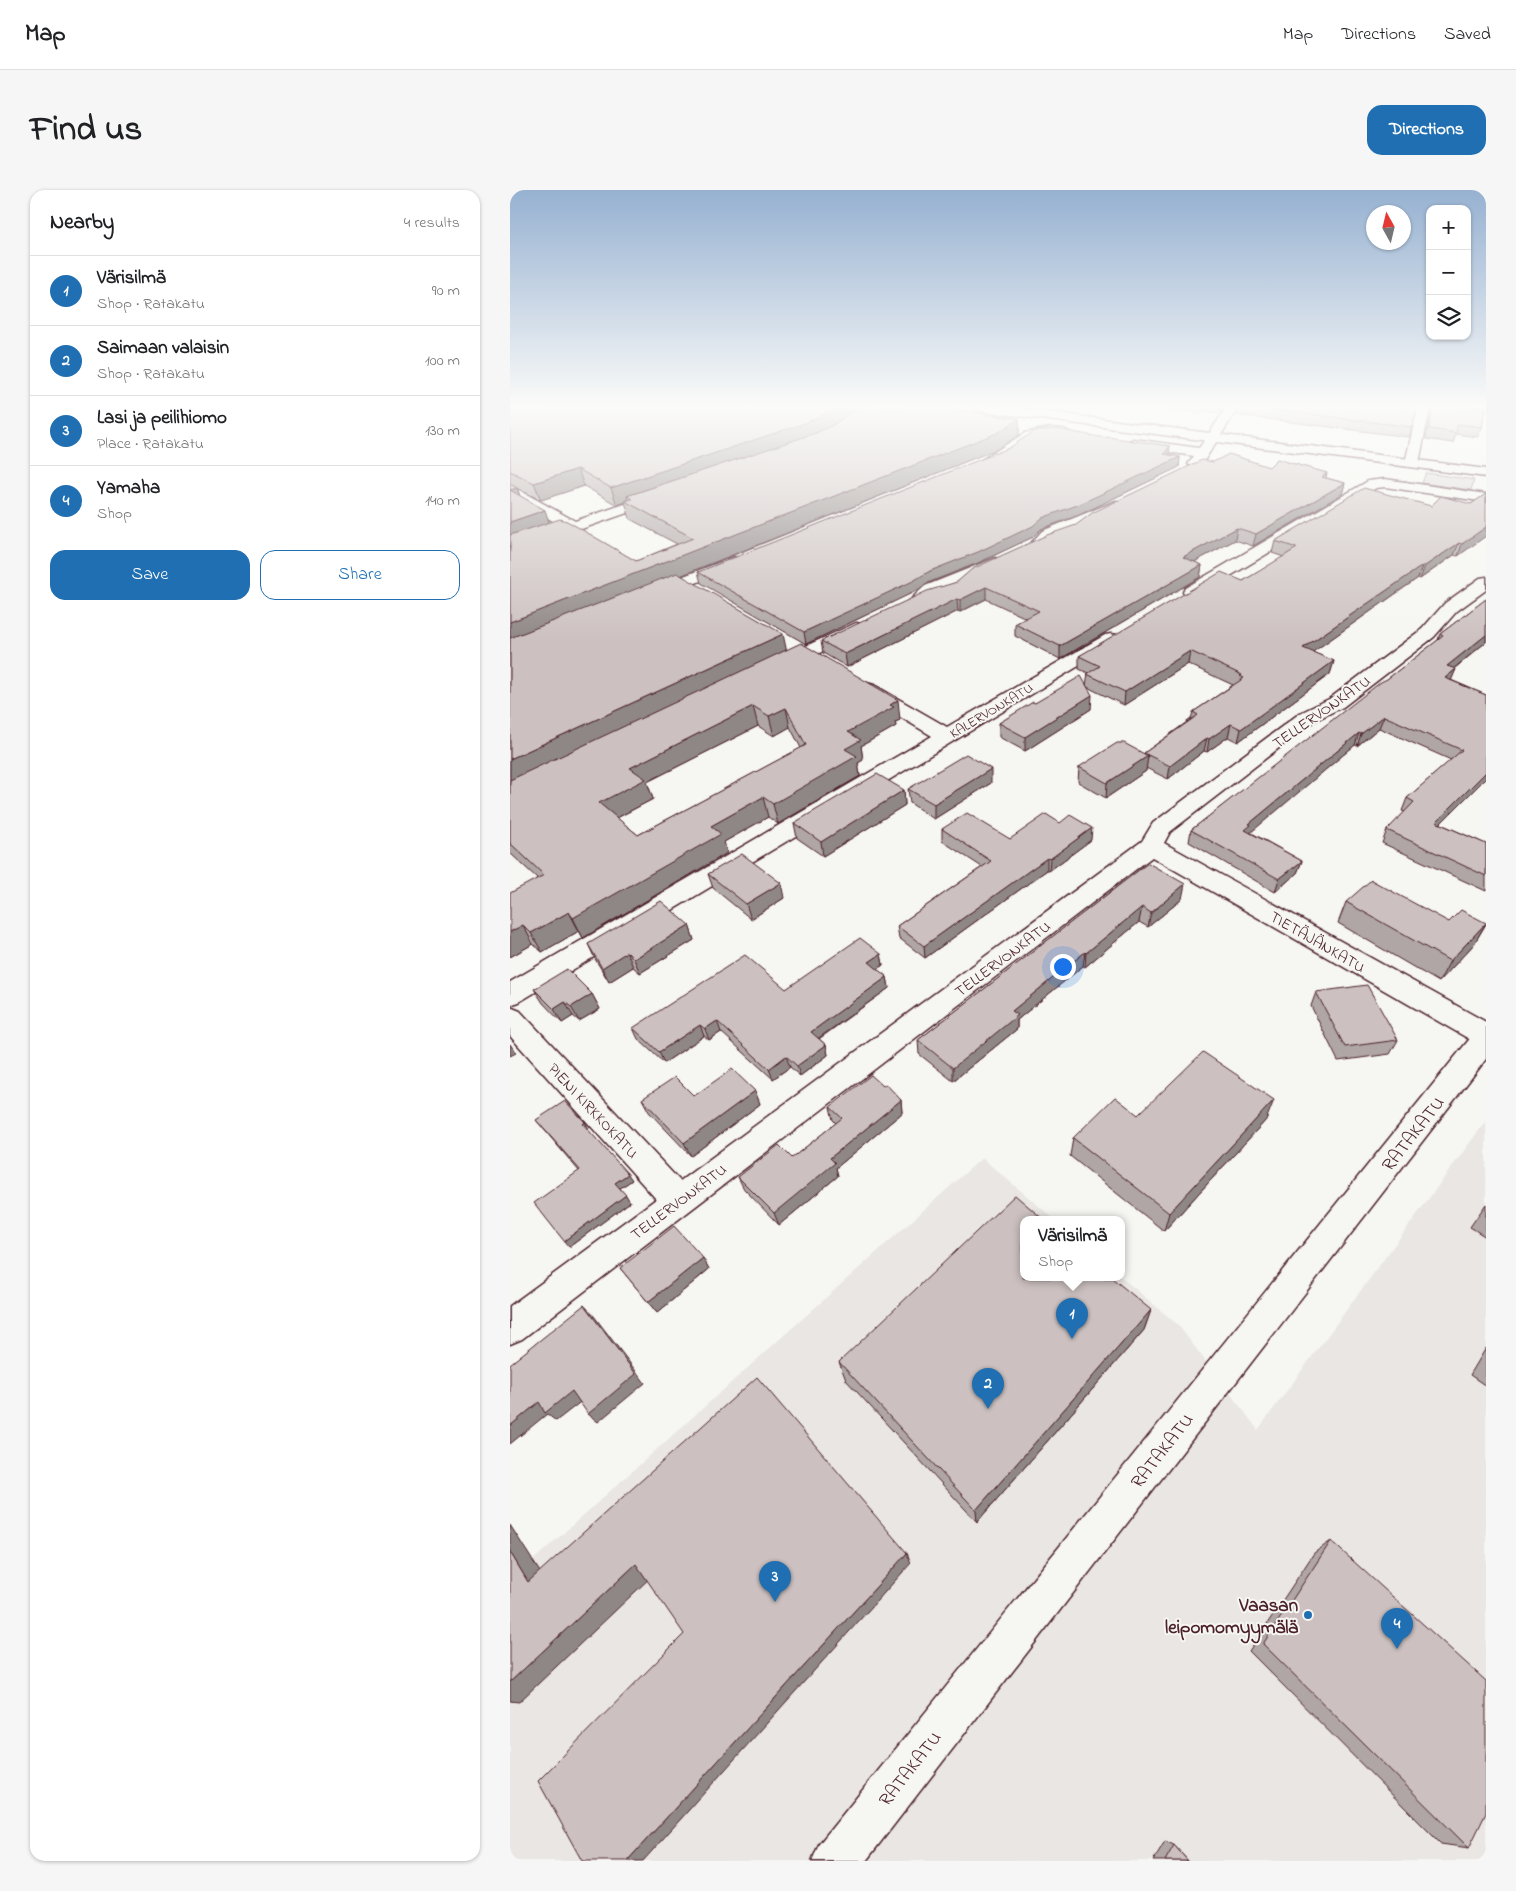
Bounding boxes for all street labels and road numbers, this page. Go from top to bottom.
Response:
street label: TELLERVONKATU [1268,670,1376,755]
street label: KALERVONKATU [946,678,1038,745]
street label: TIETÄJÄNKATU [1265,906,1369,980]
street label: TELLERVONKATU [950,915,1056,1004]
street label: PIENI KIRKKOKATU [542,1058,643,1165]
street label: RATAKATU [1376,1091,1452,1178]
street label: TELLERVONKATU [626,1158,732,1247]
street label: RATAKATU [1125,1408,1201,1495]
street label: RATAKATU [873,1726,949,1813]

